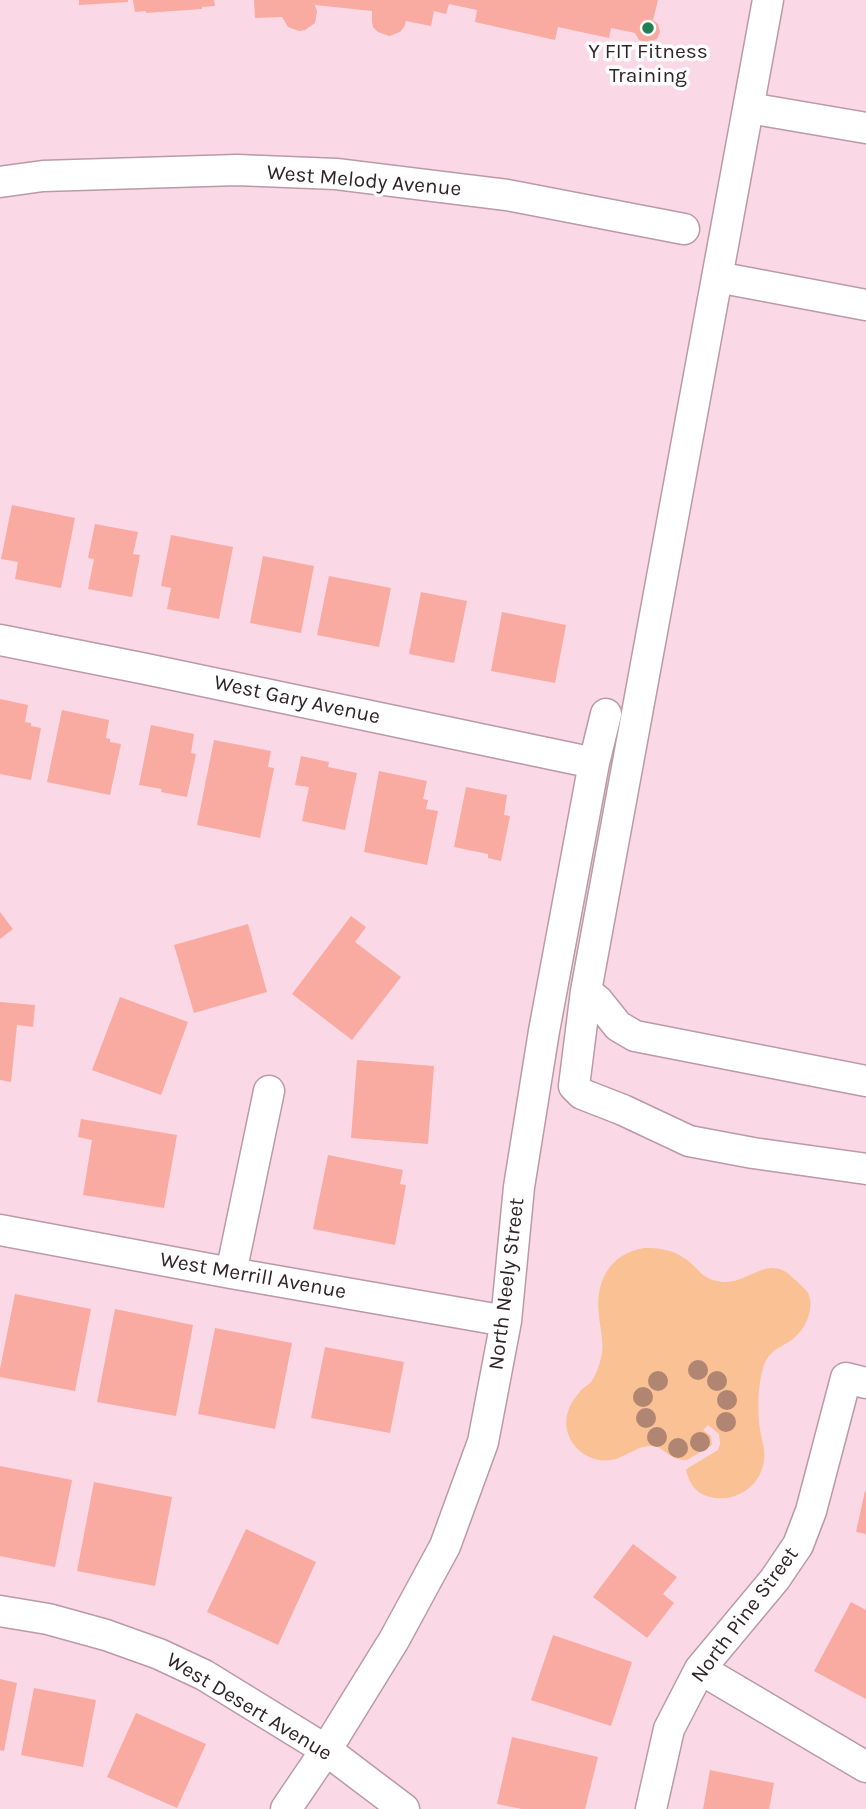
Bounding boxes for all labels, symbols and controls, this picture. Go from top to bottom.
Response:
marker: Y FIT Fitness Training [640,20,656,36]
place label: Y FIT Fitness Training [588,39,708,89]
street label: West Melody Avenue [266,160,462,202]
street label: West Gary Avenue [212,670,382,730]
street label: North Neely Street [484,1197,530,1371]
street label: West Merrill Avenue [158,1247,348,1305]
street label: North Pine Street [686,1542,804,1688]
street label: West Desert Avenue [162,1648,336,1766]

